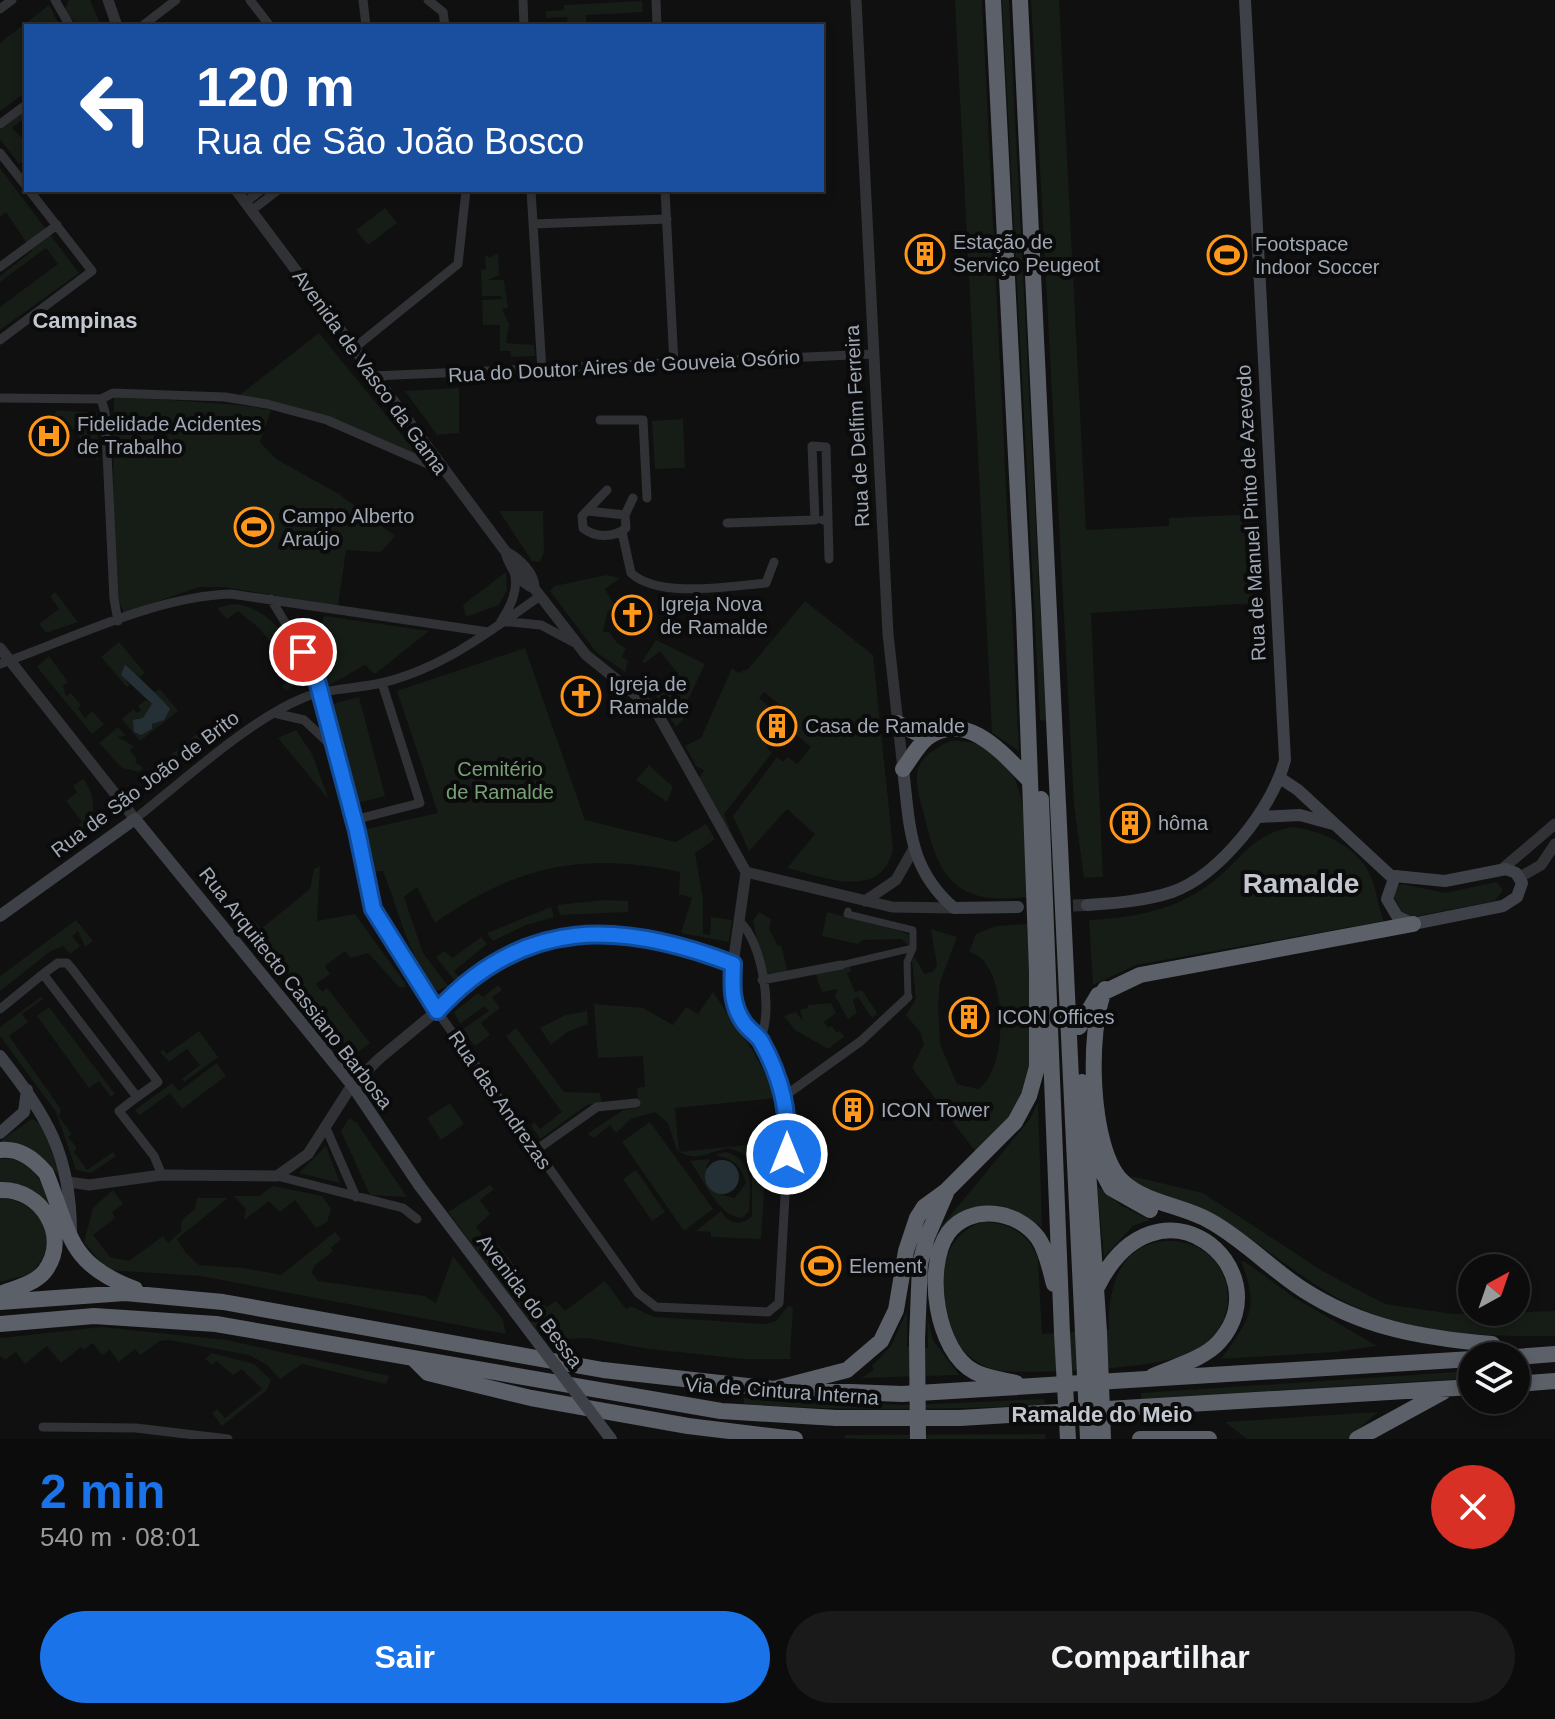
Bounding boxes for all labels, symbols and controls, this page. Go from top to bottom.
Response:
text: 120 m [196,55,355,118]
icon: left [64,56,168,160]
text: Rua de São João Bosco [196,121,584,162]
place label: Estação de Serviço Peugeot [953,231,1100,276]
building icon: Estação de Serviço Peugeot [904,233,946,275]
place label: Footspace Indoor Soccer [1255,233,1380,278]
sports icon: Footspace Indoor Soccer [1206,234,1248,276]
street label: Avenida de Vasco da Gama [288,266,452,479]
district label: Campinas [32,308,138,333]
street label: Rua de Delfim Ferreira [841,324,873,528]
street label: Rua do Doutor Aires de Gouveia Osório [447,346,801,386]
street label: Rua de Manuel Pinto de Azevedo [1232,364,1270,662]
place label: Fidelidade Acidentes de Trabalho [77,413,262,458]
hospital icon: Fidelidade Acidentes de Trabalho [28,415,70,457]
place label: Campo Alberto Araújo [282,505,414,550]
sports icon: Campo Alberto Araújo [233,506,275,548]
place label: Igreja Nova de Ramalde [660,593,768,638]
church icon: Igreja Nova de Ramalde [611,594,653,636]
pin [269,618,337,686]
icon: arrive [281,630,325,674]
place label: Igreja de Ramalde [609,673,689,718]
church icon: Igreja de Ramalde [560,675,602,717]
building icon: Casa de Ramalde [756,705,798,747]
street label: Rua de São João de Brito [47,706,243,862]
place label: Casa de Ramalde [805,715,965,737]
park label: Cemitério de Ramalde [446,758,554,803]
building icon: hôma [1109,802,1151,844]
place label: hôma [1158,812,1209,834]
street label: Rua Arquitecto Cassiano Barbosa [195,863,398,1114]
district label: Ramalde [1243,868,1359,899]
building icon: ICON Offices [948,996,990,1038]
place label: ICON Offices [997,1006,1114,1028]
street label: Rua das Andrezas [444,1027,556,1173]
building icon: ICON Tower [832,1089,874,1131]
place label: ICON Tower [881,1099,990,1121]
position arrow [745,1112,829,1196]
street label: Avenida do Bessa [473,1230,588,1373]
sports icon: Element [800,1245,842,1287]
north arrow [1458,1254,1530,1326]
map controls [1458,1254,1530,1414]
place label: Element [849,1255,923,1277]
button: layers [1458,1342,1530,1414]
street label: Via de Cintura Interna [684,1373,881,1409]
district label: Ramalde do Meio [1012,1402,1192,1427]
text: 2 min [40,1465,165,1518]
button: close [1431,1465,1515,1549]
text: 540 m · 08:01 [40,1522,200,1552]
button: Sair [40,1611,770,1703]
button: Compartilhar [786,1611,1515,1703]

